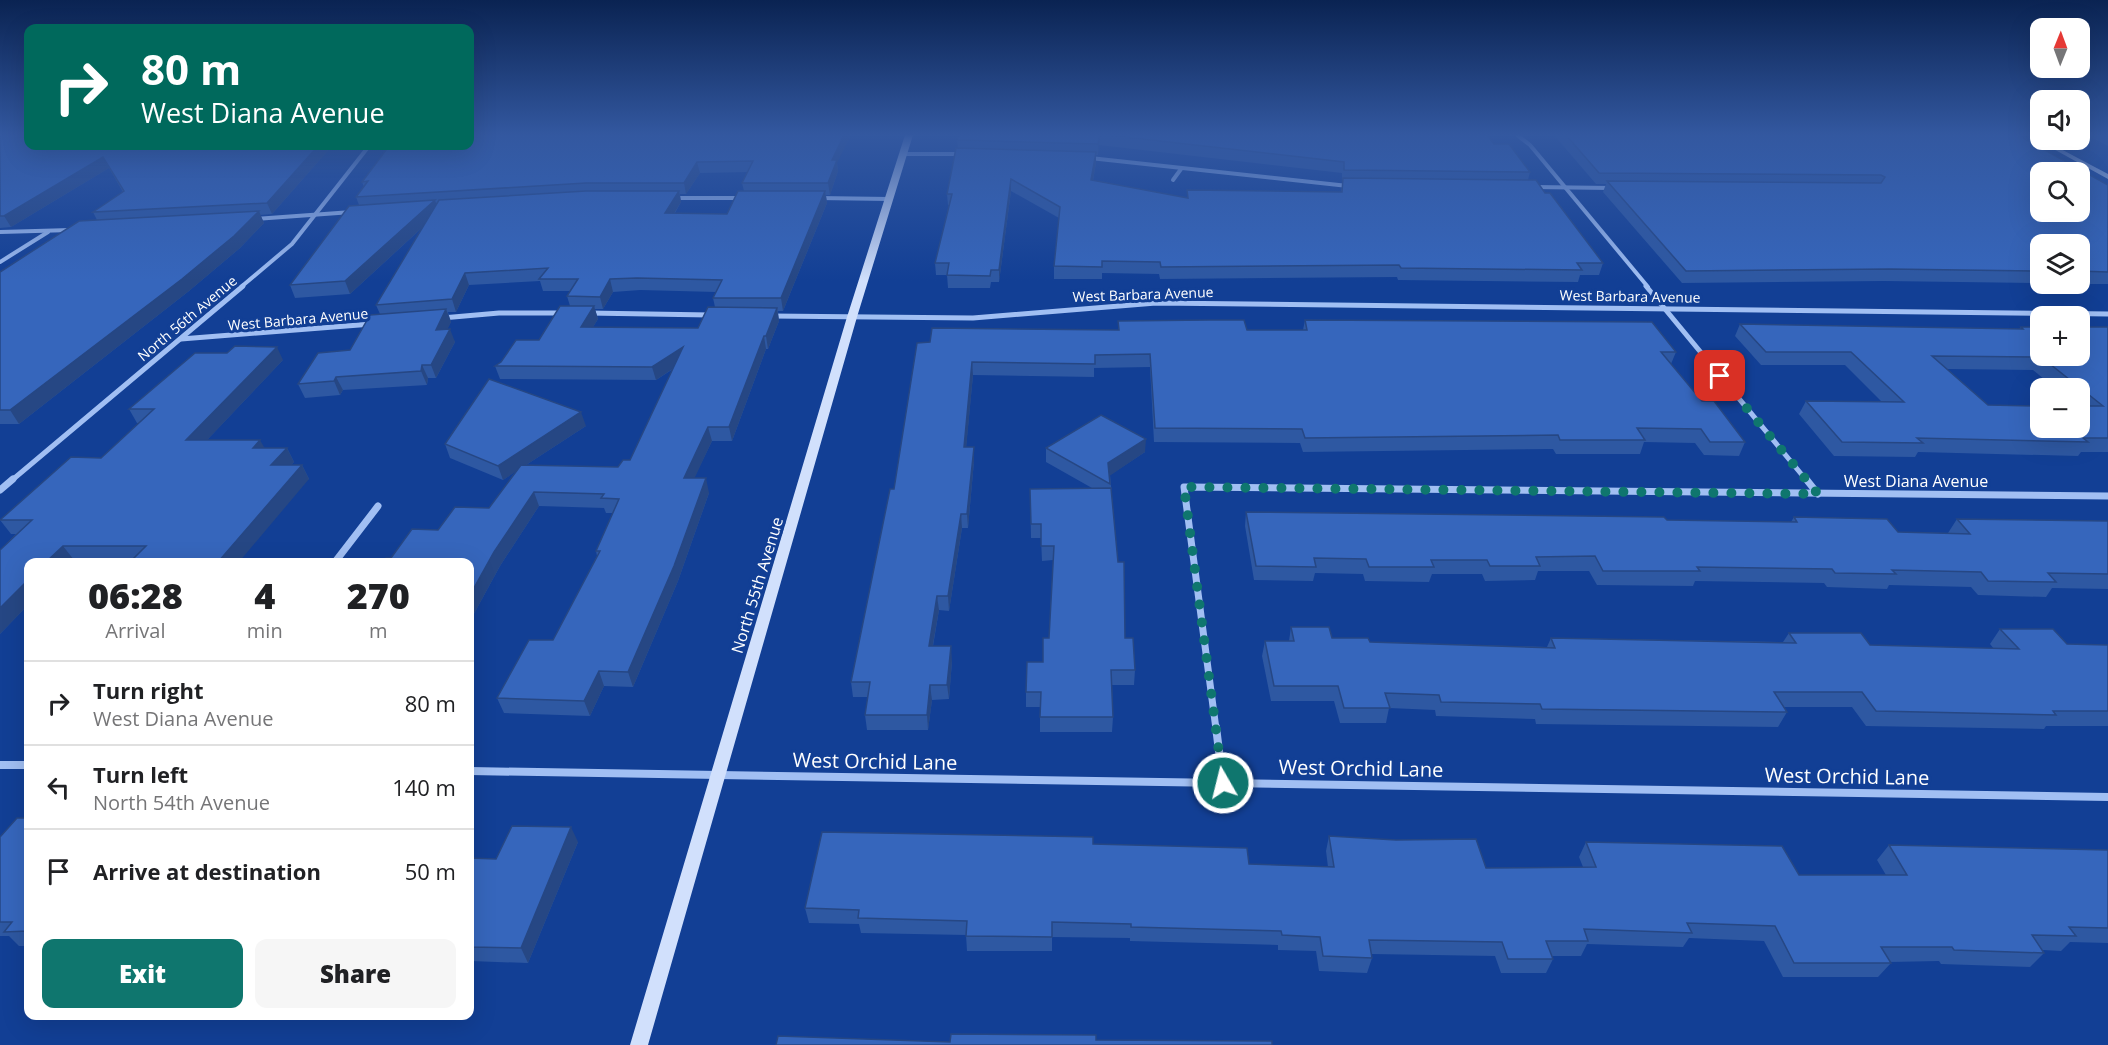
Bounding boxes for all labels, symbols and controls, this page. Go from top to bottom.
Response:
north arrow [2030,18,2090,78]
map controls [2030,18,2090,438]
text: 80 m [141,40,241,97]
icon: right [42,48,120,126]
button: sound [2030,90,2090,150]
text: West Diana Avenue [141,94,385,131]
button: search [2030,162,2090,222]
button: layers [2030,234,2090,294]
street label: North 56th Avenue [133,271,241,365]
street label: West Barbara Avenue [1072,282,1214,306]
street label: West Barbara Avenue [1559,285,1701,307]
street label: West Barbara Avenue [227,303,369,335]
button: + [2030,306,2090,366]
pin [1694,350,1745,401]
icon: arrive [1703,359,1736,392]
button: − [2030,378,2090,438]
street label: West Diana Avenue [1844,470,1988,492]
street label: North 55th Avenue [726,514,788,656]
text: 06:28 [88,571,183,620]
text: 4 [254,571,275,620]
text: 270 [347,571,410,620]
text: Arrival [105,617,166,644]
text: min [247,617,283,644]
text: m [369,617,388,644]
text: Turn right [93,675,204,705]
icon: right [42,687,75,720]
text: 80 m [405,688,456,718]
text: West Diana Avenue [93,705,273,732]
street label: West Orchid Lane [792,746,958,776]
position arrow [1191,751,1255,815]
street label: West Orchid Lane [1278,753,1444,783]
text: Turn left [93,759,188,789]
street label: West Orchid Lane [1764,761,1930,791]
icon: left [42,771,75,804]
text: 140 m [392,772,456,802]
text: North 54th Avenue [93,789,270,816]
icon: arrive [42,855,75,888]
text: Arrive at destination [93,856,321,886]
text: 50 m [405,856,456,886]
button: Exit [42,939,243,1008]
button: Share [255,939,456,1008]

